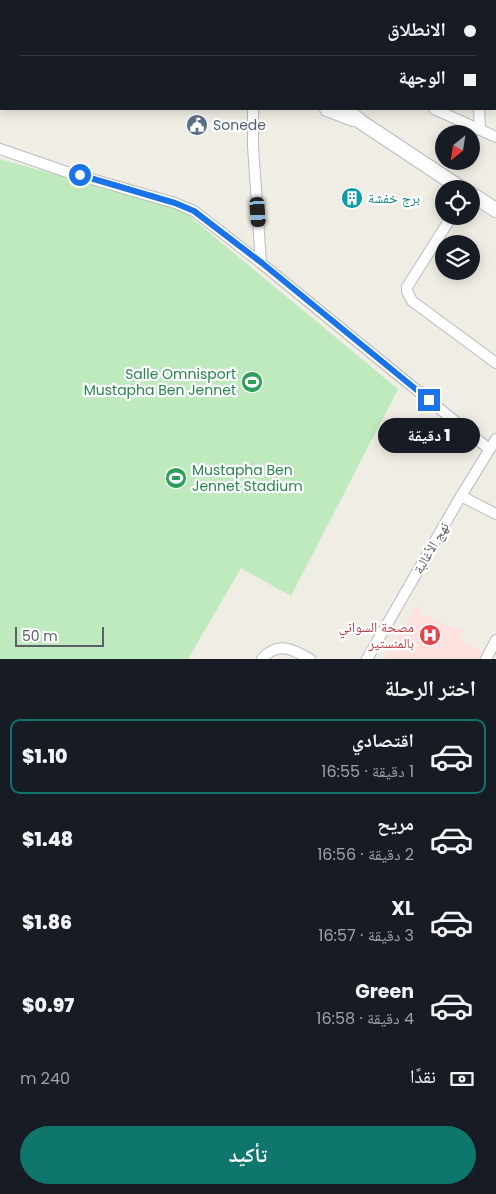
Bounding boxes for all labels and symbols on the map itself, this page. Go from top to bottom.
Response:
public building icon: Sonede [185,113,209,137]
place label: Sonede [213,115,266,135]
north arrow [435,125,480,170]
route start [69,164,91,186]
building icon: برج خفشة [340,186,364,210]
place label: برج خفشة [368,188,420,208]
car [249,197,266,227]
place label: Salle Omnisport Mustapha Ben Jennet [84,364,236,400]
sports icon: Salle Omnisport Mustapha Ben Jennet [240,370,264,394]
route end [418,389,440,411]
callout: 1 دقيقة [378,418,480,452]
place label: Mustapha Ben Jennet Stadium [192,460,303,496]
sports icon: Mustapha Ben Jennet Stadium [164,466,188,490]
street label: نهج الأغالبة [408,518,454,578]
place label: مصحة السواني بالمنستير [338,617,414,653]
hospital icon: مصحة السواني بالمنستير [418,623,442,647]
scale bar [15,624,104,647]

